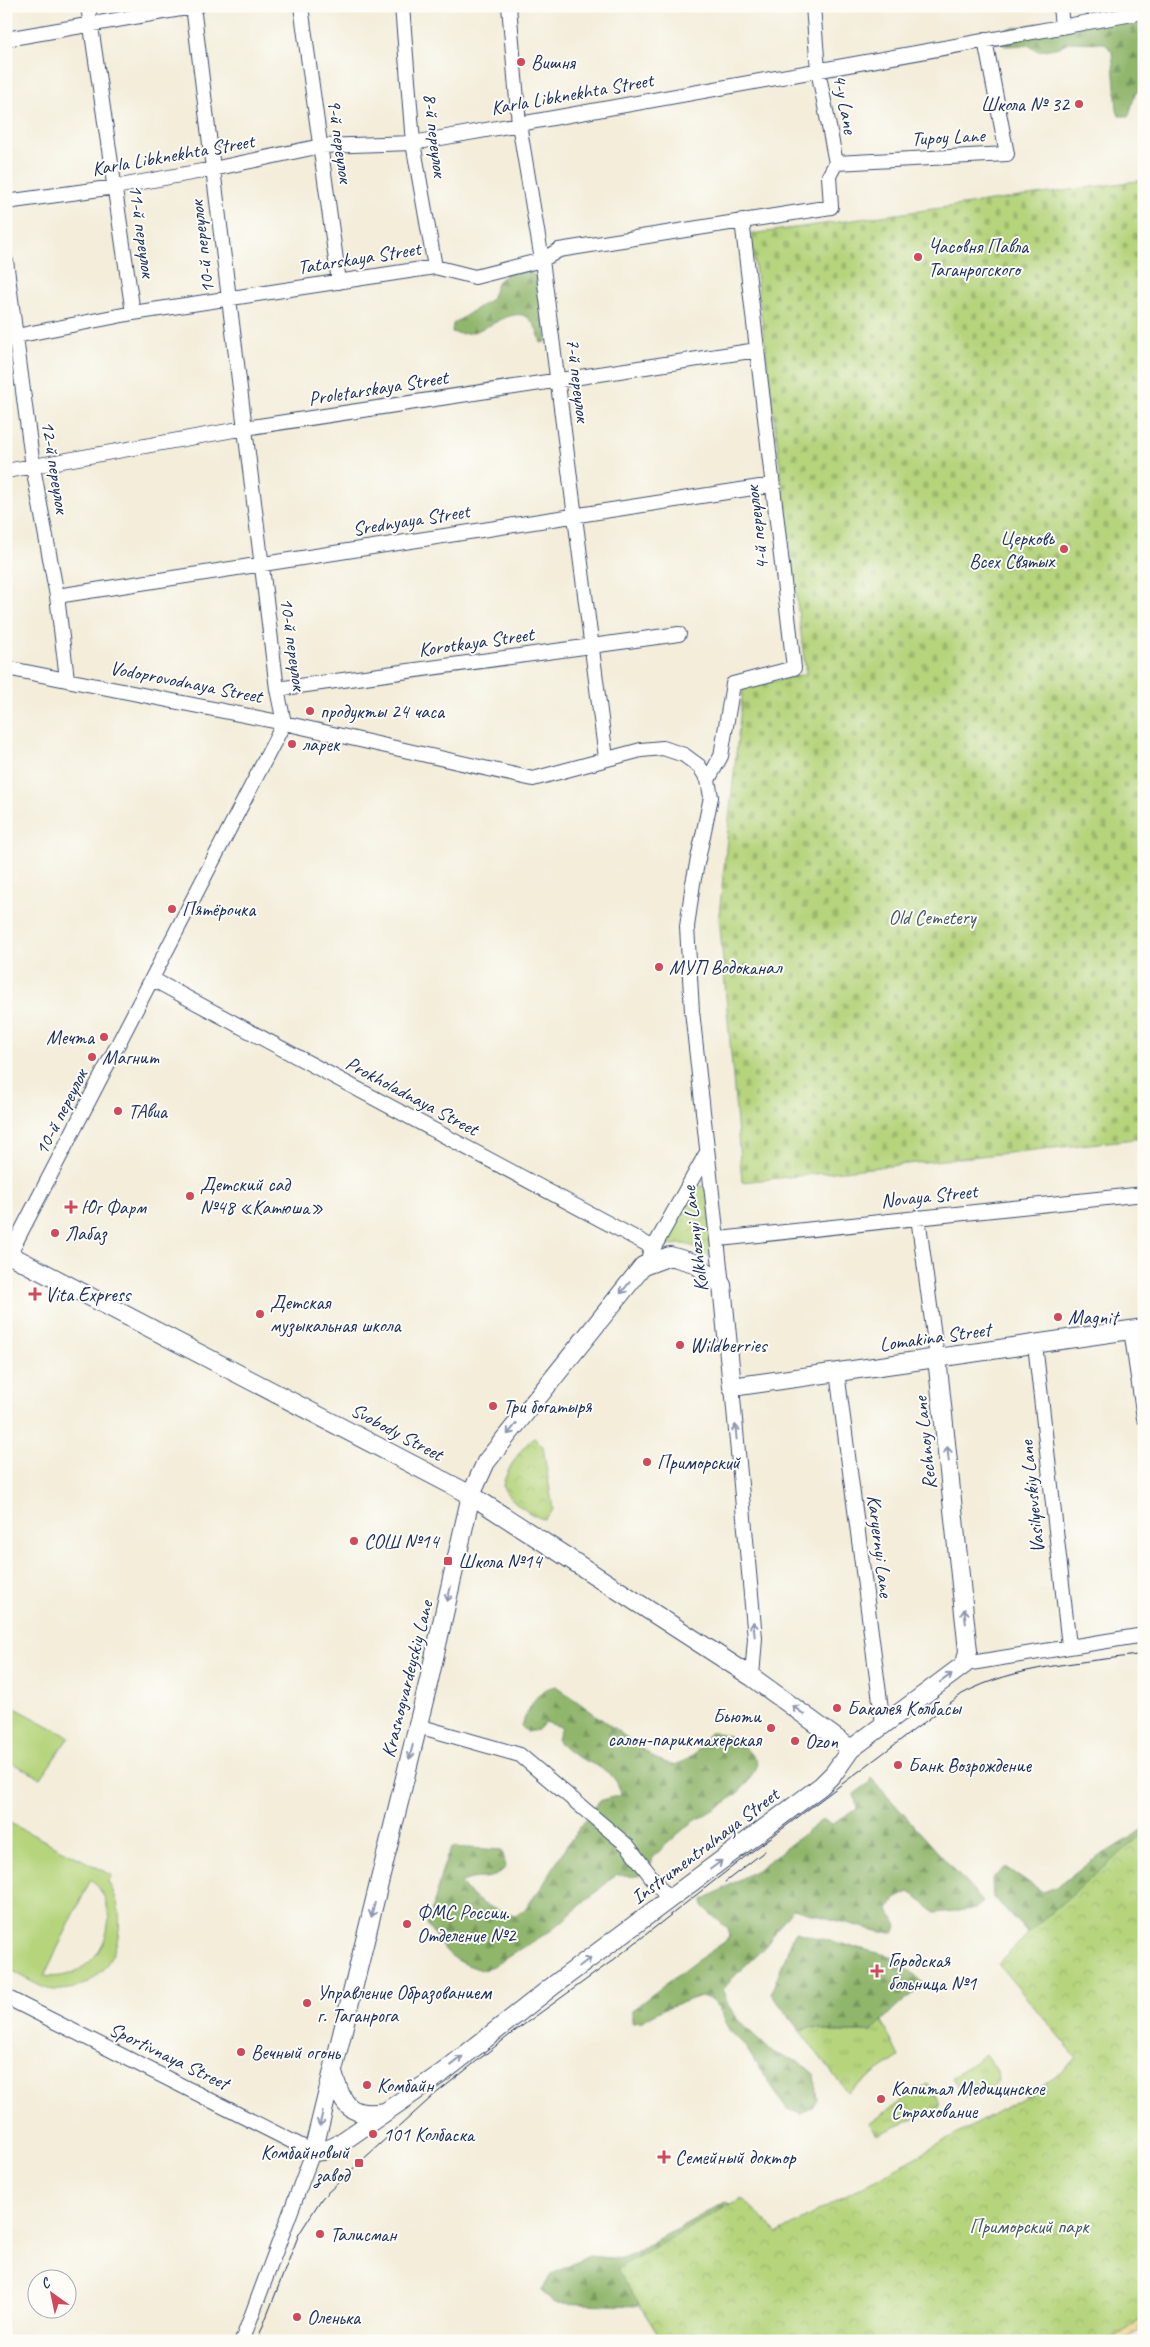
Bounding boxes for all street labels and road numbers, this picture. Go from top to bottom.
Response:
street label: Karla Libknekhta Street [489,67,657,121]
street label: 4-y Lane [827,72,863,137]
street label: 8-й переулок [417,92,453,180]
street label: 9-й переулок [322,98,358,186]
street label: Tupoy Lane [911,123,987,151]
street label: Karla Libknekhta Street [90,128,258,182]
street label: 11-й переулок [123,183,161,280]
street label: 10-й переулок [184,198,220,295]
street label: Tatarskaya Street [296,236,424,280]
street label: 7-й переулок [560,337,596,425]
street label: Proletarskaya Street [307,364,452,411]
street label: 12-й переулок [35,419,75,517]
street label: 4-й переулок [739,483,775,571]
street label: Srednyaya Street [351,498,474,542]
street label: 10-й переулок [274,596,312,693]
street label: Korotkaya Street [417,621,537,662]
street label: Vodoprovodnaya Street [108,655,267,709]
street label: Prokholadnaya Street [341,1051,485,1143]
street label: 10-й переулок [29,1063,94,1159]
street label: Novaya Street [880,1178,981,1213]
street label: Kolkhoznyi Lane [676,1183,714,1293]
street label: Lomakina Street [878,1316,996,1357]
street label: Rechnoy Lane [908,1394,942,1491]
street label: Svobody Street [347,1397,449,1468]
street label: Vasilyevskiy Lane [1014,1438,1050,1554]
street label: Karyernyi Lane [861,1493,899,1600]
street label: Krasnogvardeyskiy Lane [375,1597,439,1760]
street label: Instrumentralnaya Street [626,1781,786,1910]
street label: Sportivnaya Street [105,2016,236,2097]

